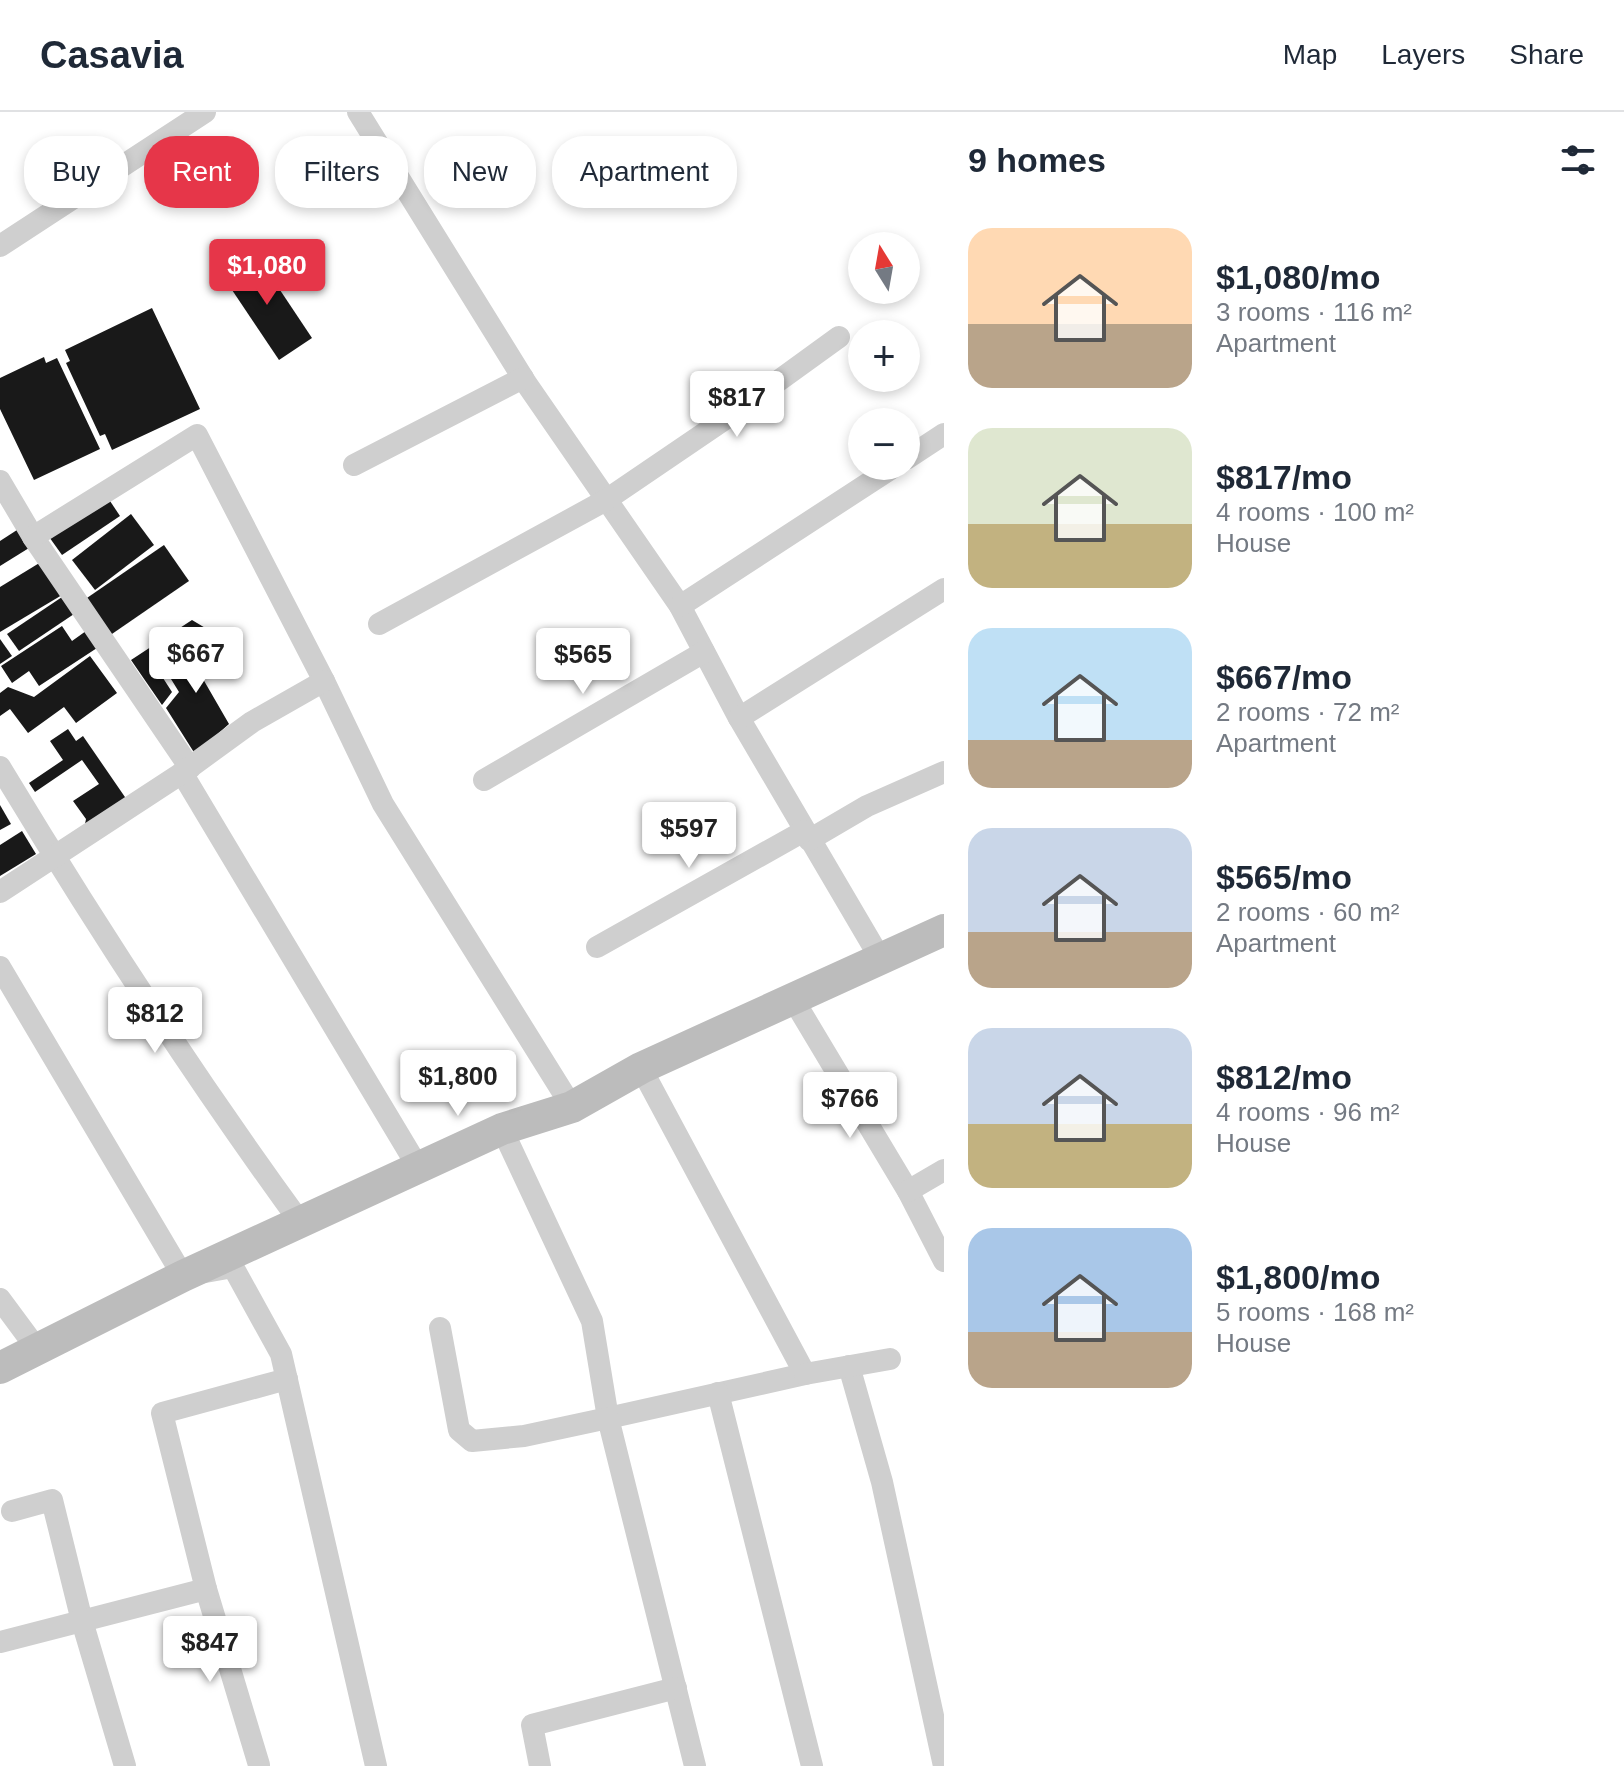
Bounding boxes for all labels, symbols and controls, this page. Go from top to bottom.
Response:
text: Casavia [40,34,184,76]
text: Map [1283,39,1337,70]
text: Layers [1381,39,1465,70]
text: Share [1509,39,1584,70]
chip: Buy [24,136,128,208]
chip: Rent [144,136,259,208]
chip: Filters [275,136,408,208]
chip: New [424,136,536,208]
chip: Apartment [552,136,737,208]
icon: filters [1556,138,1600,182]
text: 9 homes [968,141,1106,179]
north arrow [848,232,920,304]
map controls [848,232,920,480]
pin: $1,080 [202,239,332,307]
text: $1,080 [227,250,307,280]
text: $1,080/mo [1216,258,1380,296]
icon: home [1032,260,1128,356]
text: 3 rooms · 116 m² [1216,297,1412,327]
button: + [848,320,920,392]
text: Apartment [1216,328,1336,358]
pin: $817 [690,371,784,439]
text: $817 [708,382,766,412]
button: − [848,408,920,480]
text: $817/mo [1216,458,1352,496]
icon: home [1032,460,1128,556]
text: 4 rooms · 100 m² [1216,497,1414,527]
text: House [1216,528,1291,558]
pin: $667 [149,627,243,695]
pin: $565 [536,628,630,696]
text: $667 [167,638,225,668]
text: $565 [554,639,612,669]
text: $667/mo [1216,658,1352,696]
icon: home [1032,660,1128,756]
text: 2 rooms · 72 m² [1216,697,1400,727]
text: Apartment [1216,728,1336,758]
pin: $597 [642,802,736,870]
text: $597 [660,813,718,843]
text: $565/mo [1216,858,1352,896]
icon: home [1032,860,1128,956]
text: 2 rooms · 60 m² [1216,897,1400,927]
text: Apartment [1216,928,1336,958]
pin: $812 [108,987,202,1055]
text: $812 [126,998,184,1028]
pin: $1,800 [393,1050,523,1118]
text: $812/mo [1216,1058,1352,1096]
icon: home [1032,1060,1128,1156]
text: $1,800 [418,1061,498,1091]
pin: $766 [803,1072,897,1140]
text: $766 [821,1083,879,1113]
text: 4 rooms · 96 m² [1216,1097,1400,1127]
text: House [1216,1128,1291,1158]
text: $1,800/mo [1216,1258,1380,1296]
icon: home [1032,1260,1128,1356]
text: 5 rooms · 168 m² [1216,1297,1414,1327]
text: House [1216,1328,1291,1358]
pin: $847 [163,1616,257,1684]
text: $847 [181,1627,239,1657]

